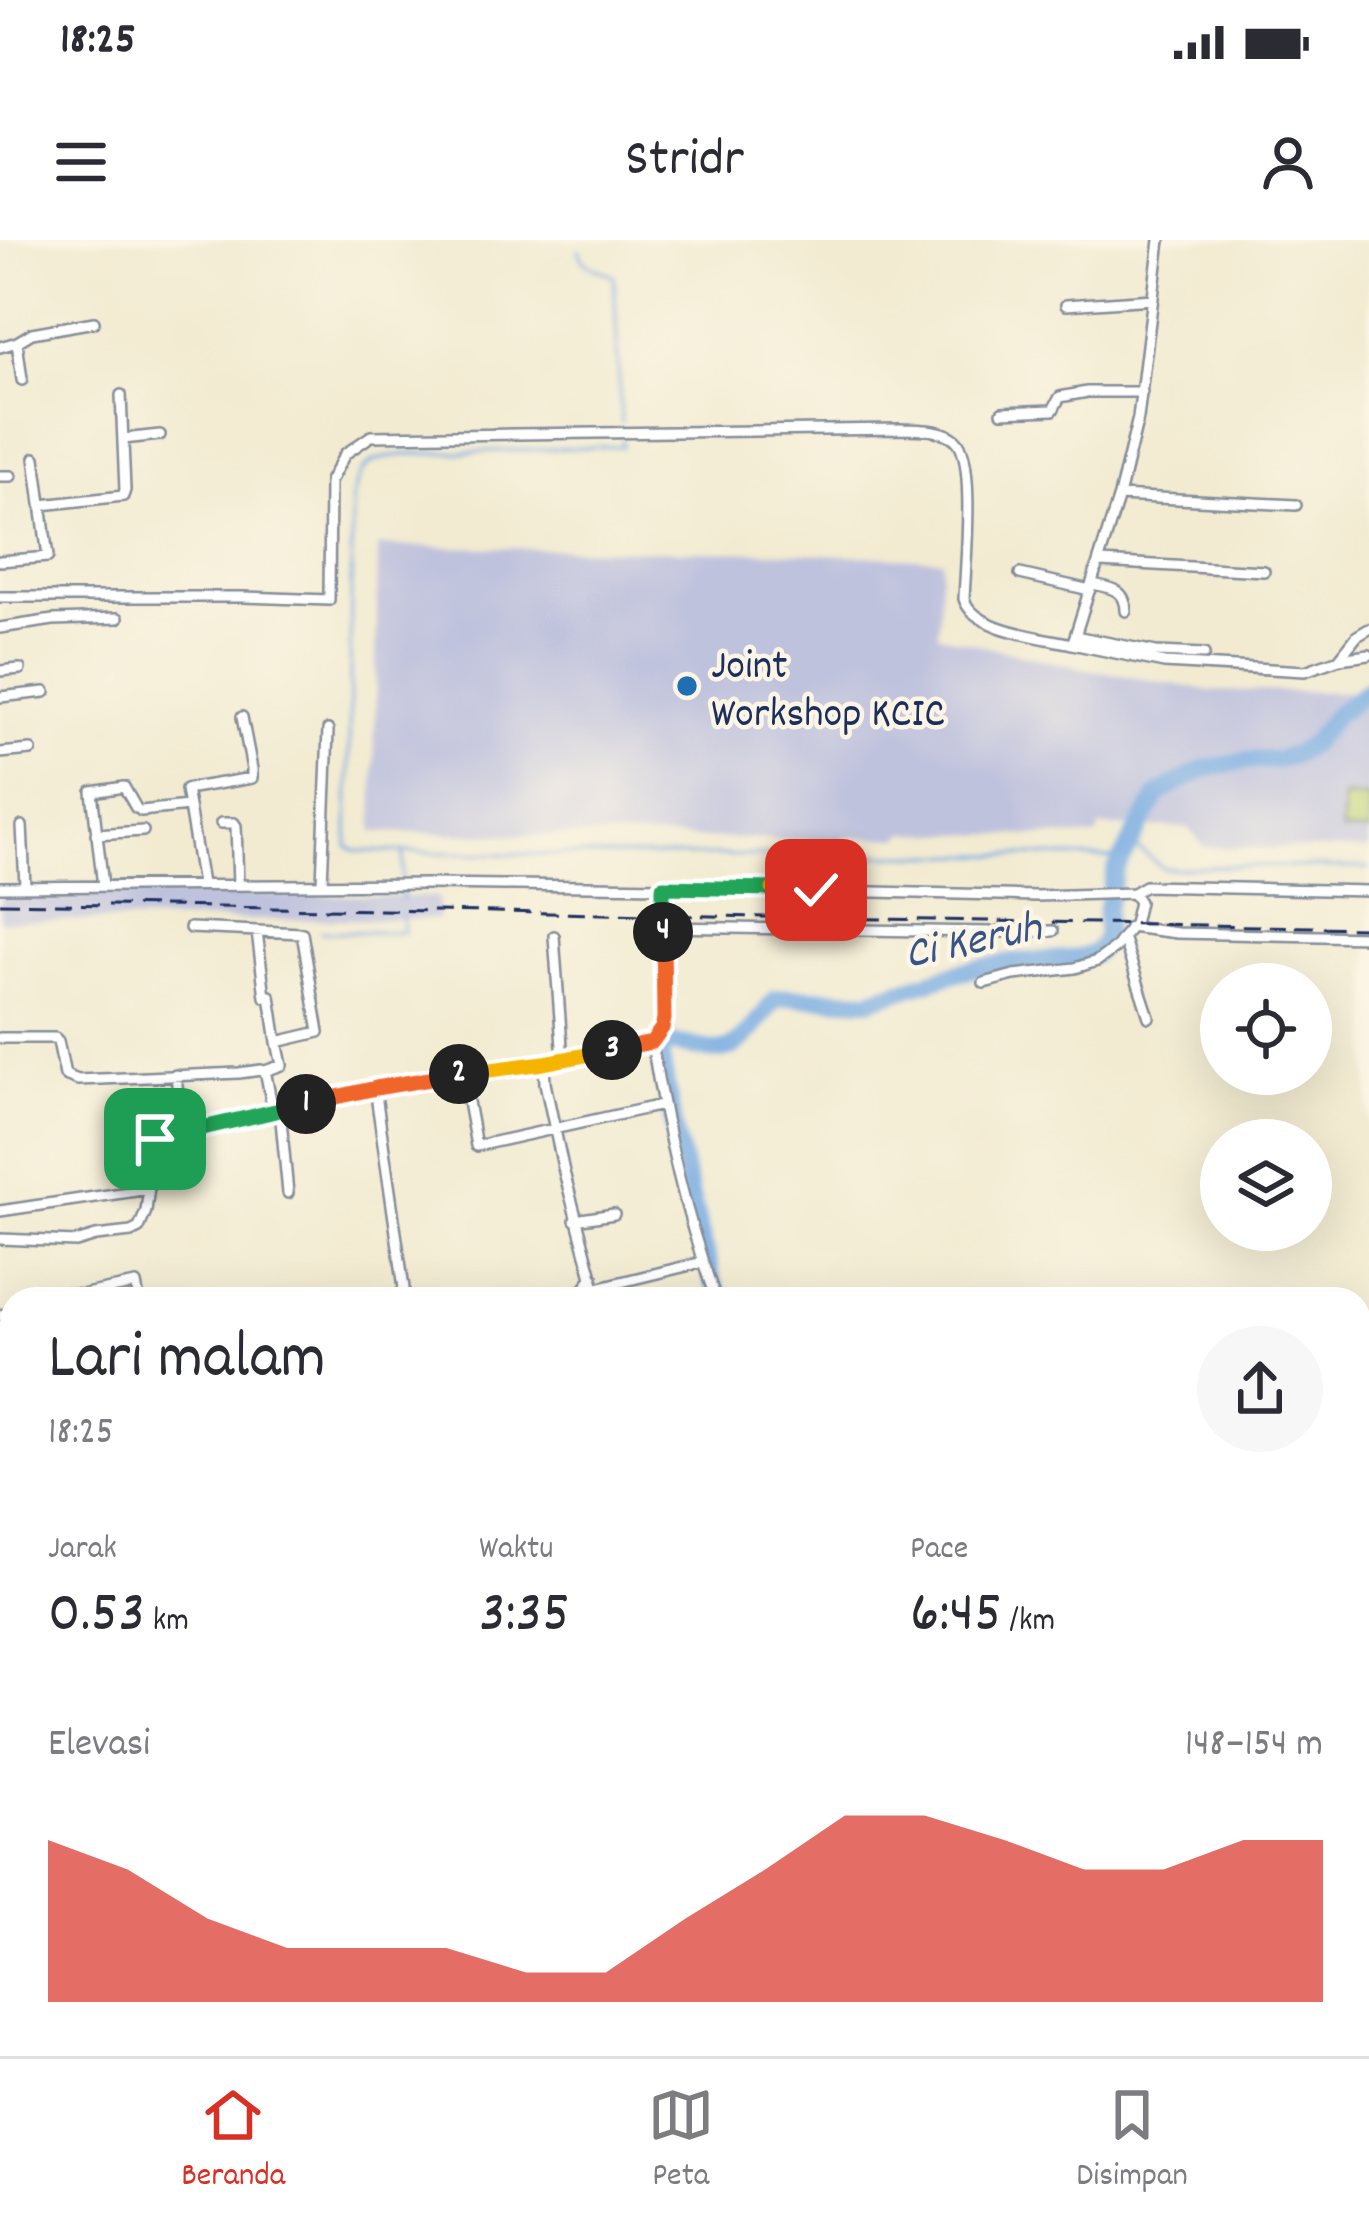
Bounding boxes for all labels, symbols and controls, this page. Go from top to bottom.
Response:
text: 18:25 [60,10,136,74]
text: Stridr [625,124,744,201]
icon: menu [48,129,114,195]
icon: person [1255,129,1321,195]
place label: Joint Workshop KCIC [711,639,945,747]
marker: Joint Workshop KCIC [674,673,700,699]
pin [765,839,867,941]
icon: check [783,857,849,923]
water label: Ci Keruh [899,898,1049,990]
pin: 4 [633,902,693,962]
text: 4 [656,908,670,955]
map controls [1200,963,1332,1251]
button: locate [1200,963,1332,1095]
pin: 3 [582,1020,642,1080]
text: 3 [605,1026,619,1073]
pin: 2 [429,1044,489,1104]
text: 2 [452,1050,466,1097]
pin: 1 [276,1074,336,1134]
text: 1 [302,1080,310,1127]
pin [104,1088,206,1190]
icon: arrive [122,1106,188,1172]
button: layers [1200,1119,1332,1251]
text: Lari malam [48,1315,326,1409]
button: share [1197,1326,1323,1452]
text: 18:25 [48,1407,114,1462]
text: Jarak [48,1527,117,1574]
text: Waktu [479,1527,553,1574]
text: Pace [910,1527,968,1574]
text: 0.53 [48,1574,145,1660]
text: 3:35 [479,1574,570,1660]
text: 6:45 [910,1574,1002,1660]
text: km [145,1599,189,1646]
text: /km [1002,1599,1055,1646]
text: Elevasi [48,1719,150,1774]
text: 148–154 m [1185,1719,1323,1774]
tab: Beranda [181,2082,285,2201]
tab: Peta [648,2082,714,2201]
tab: Disimpan [1076,2082,1188,2201]

